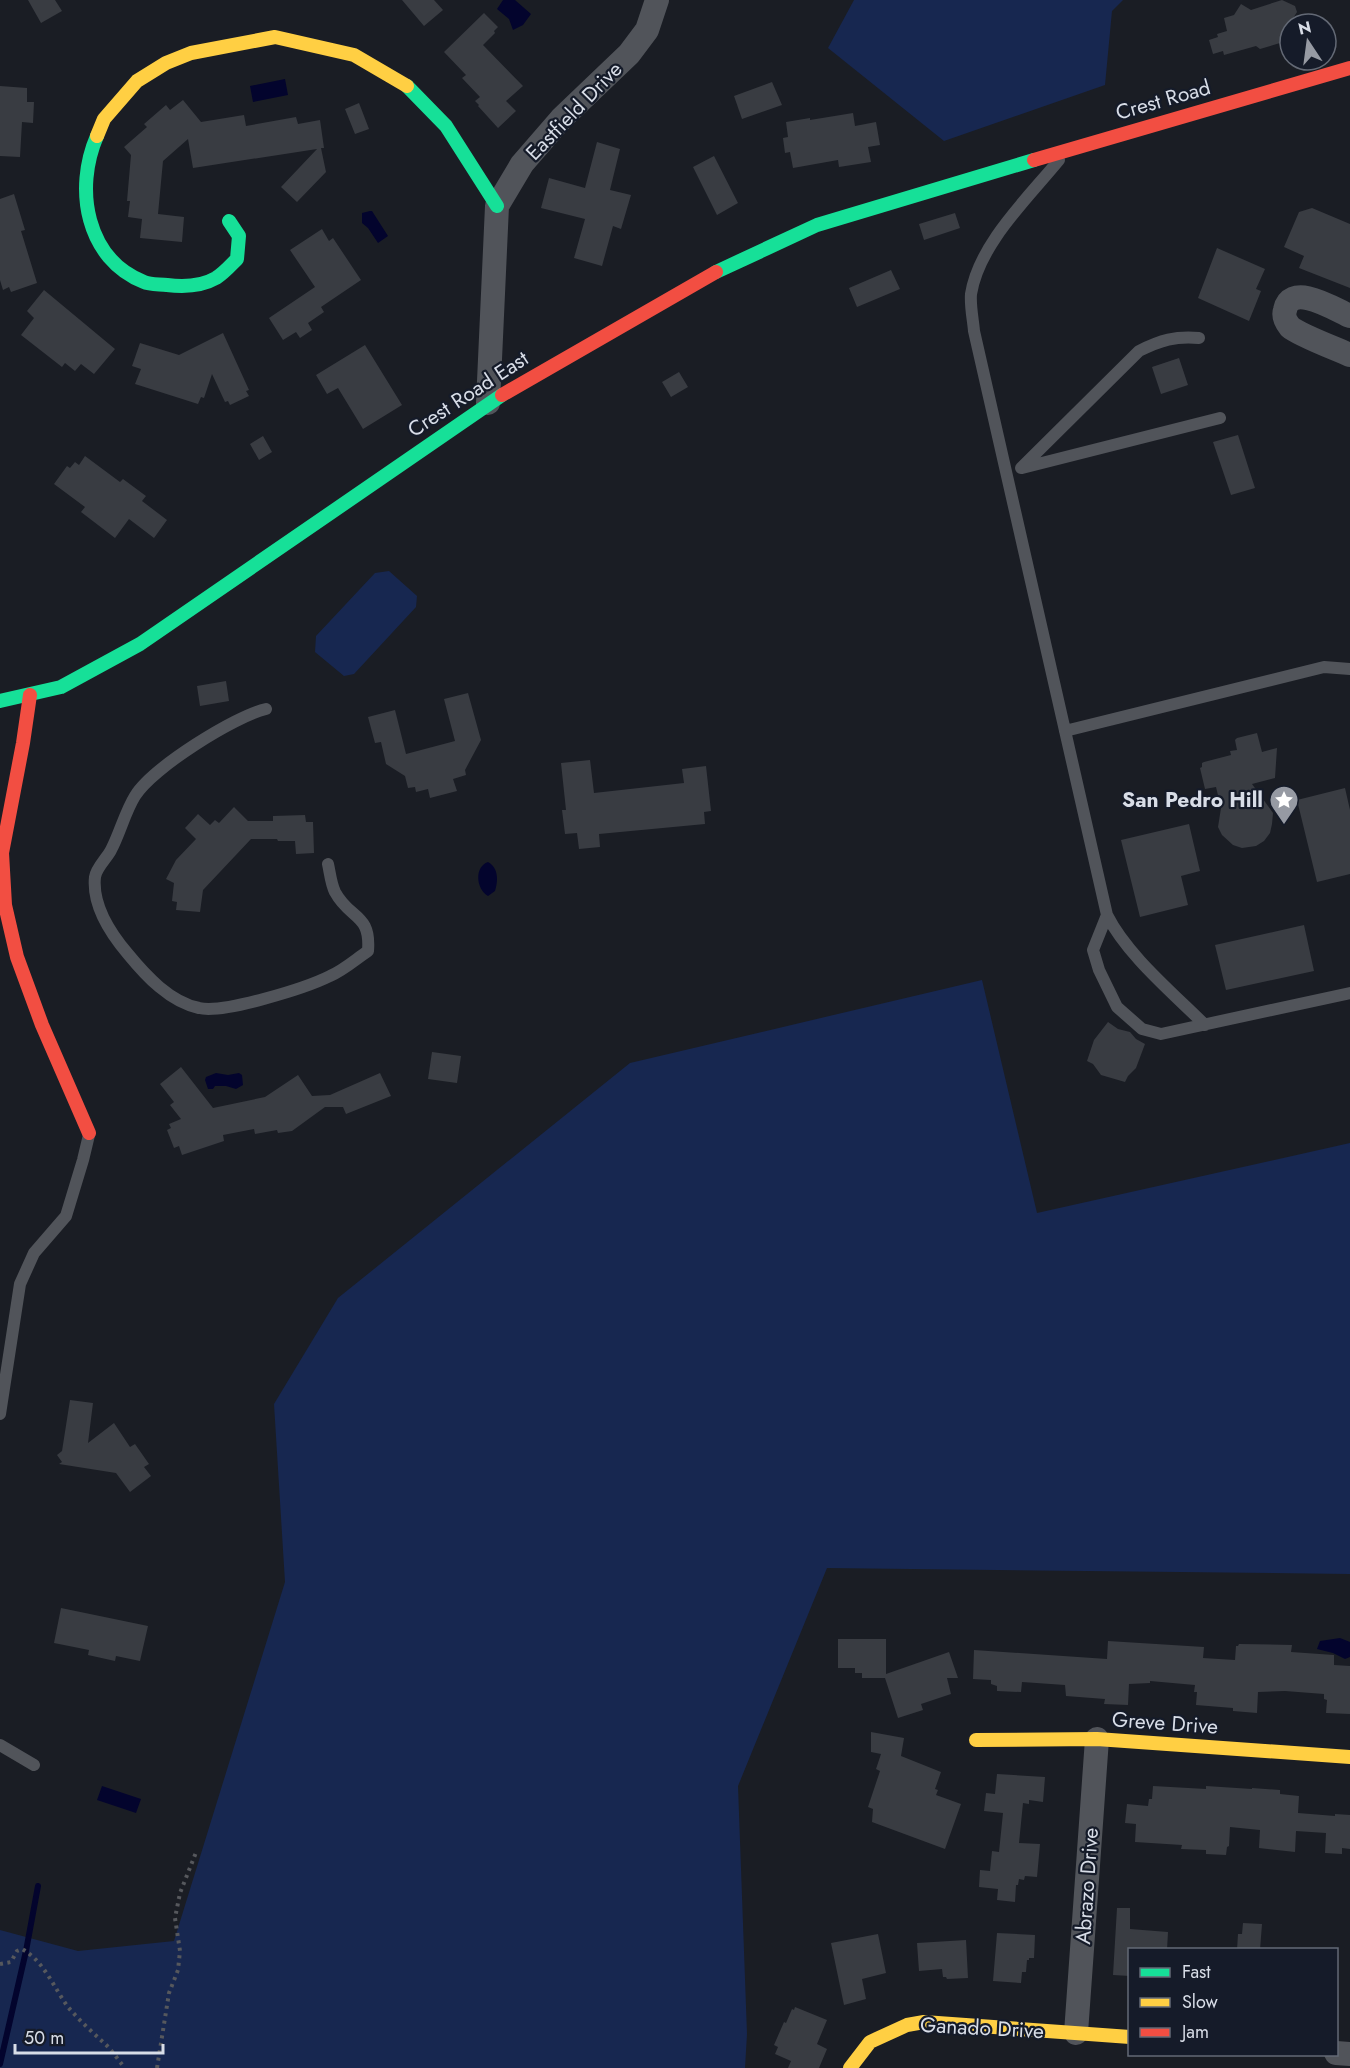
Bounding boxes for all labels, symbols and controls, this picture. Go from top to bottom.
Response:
north arrow [1278,12,1338,72]
text: N [1296,15,1314,41]
street label: Eastfield Drive [519,55,629,167]
street label: Crest Road [1112,72,1214,128]
street label: Crest Road East [402,344,534,444]
place icon: San Pedro Hill [1268,784,1300,826]
place label: San Pedro Hill [1122,785,1263,815]
street label: Greve Drive [1111,1704,1219,1742]
street label: Abrazo Drive [1068,1826,1106,1945]
legend [1128,1948,1338,2056]
text: Fast [1182,1959,1211,1985]
text: Slow [1182,1989,1219,2015]
street label: Ganado Drive [919,2010,1045,2046]
scale bar [15,2017,164,2055]
text: Jam [1180,2019,1209,2045]
text: 50 m [24,2025,64,2051]

